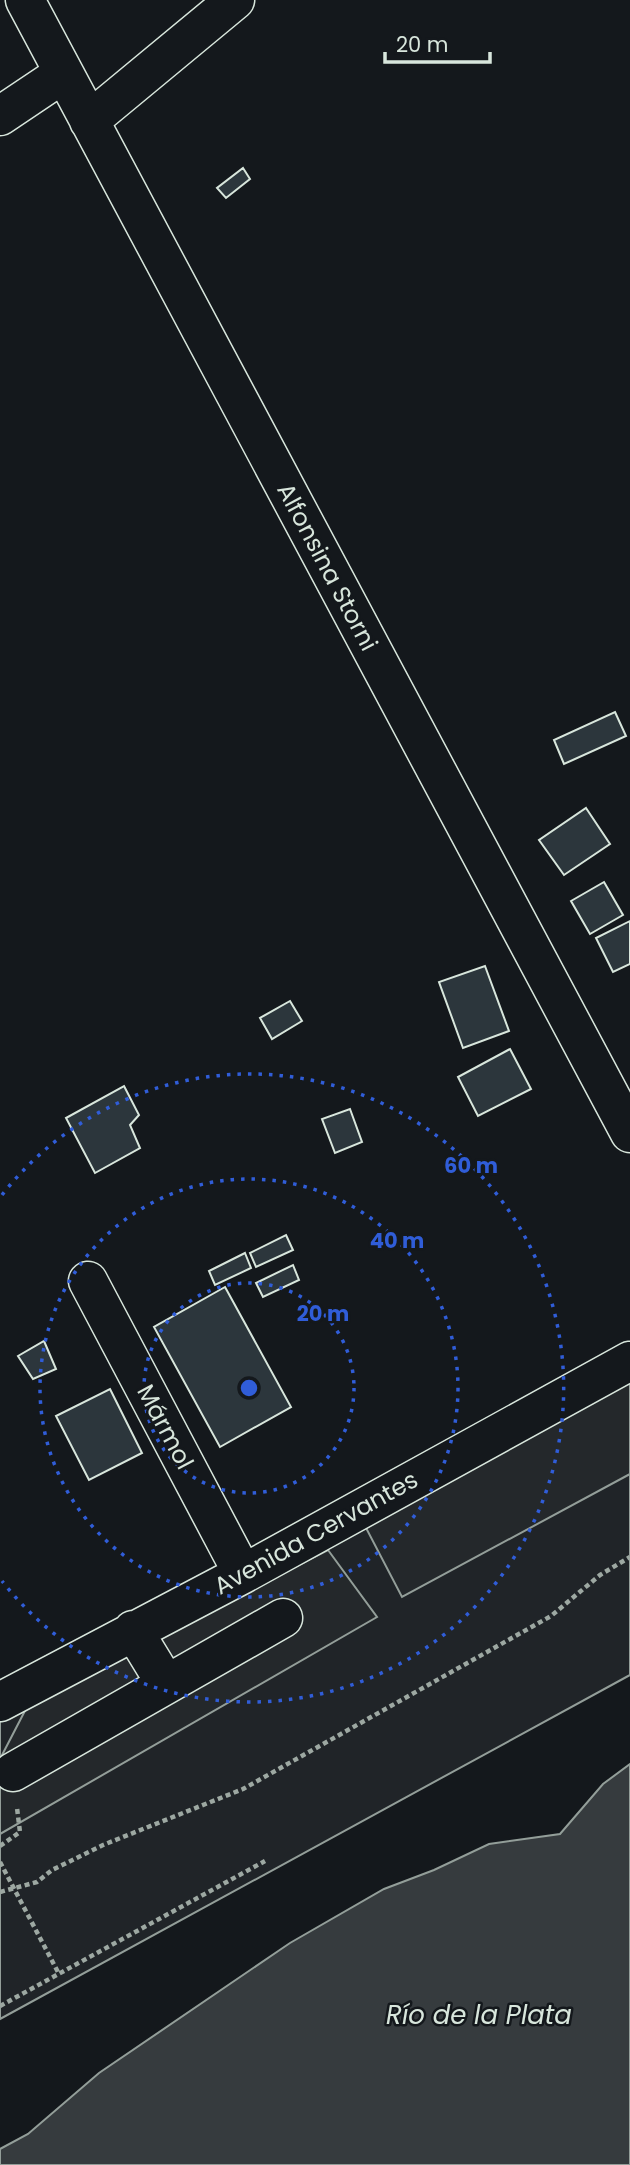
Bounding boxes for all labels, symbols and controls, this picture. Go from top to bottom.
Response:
scale bar [385,21,490,65]
text: 20 m [396,30,449,59]
street label: Alfonsina Storni [269,477,386,656]
text: 60 m [444,1151,498,1180]
text: 40 m [370,1226,424,1255]
text: 20 m [297,1299,349,1328]
centre of rings [237,1376,261,1400]
street label: Mármol [129,1378,202,1475]
street label: Avenida Cervantes [208,1463,424,1602]
water label: Río de la Plata [386,1997,572,2033]

